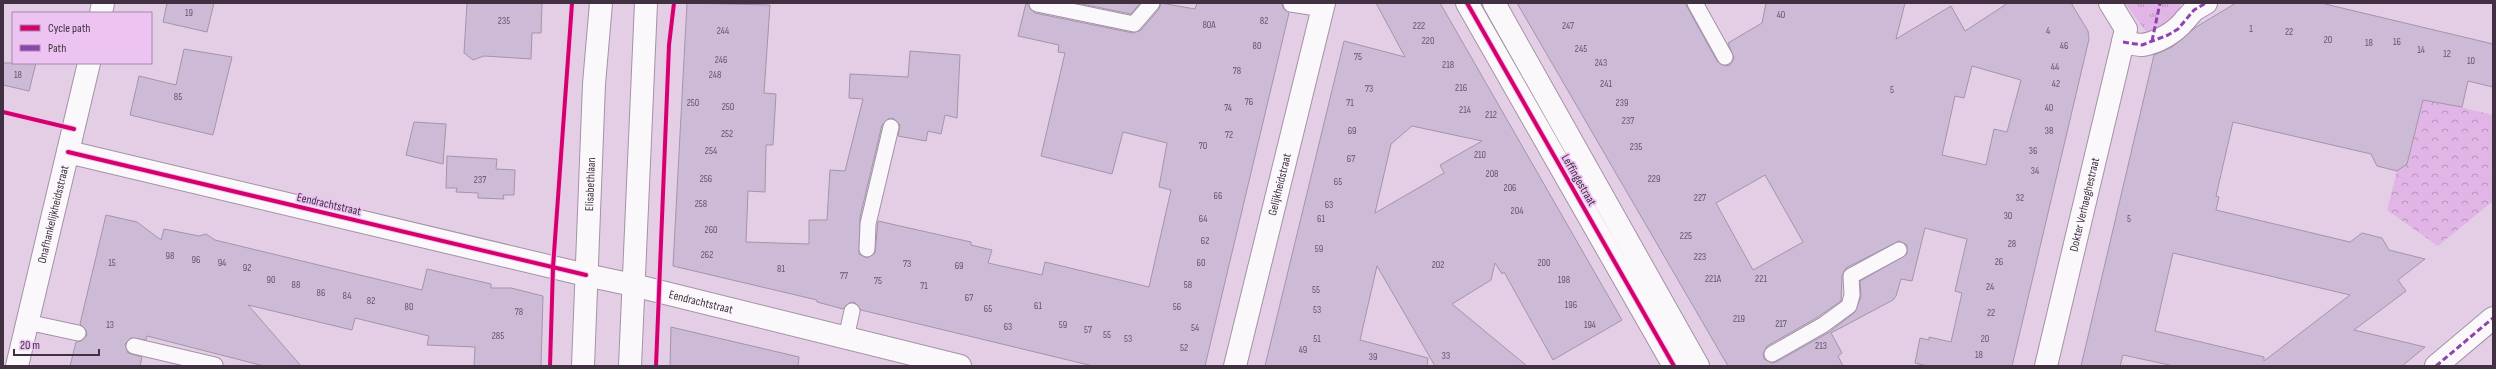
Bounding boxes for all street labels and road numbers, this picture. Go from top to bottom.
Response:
street label: Gelijkheidstraat [1265,151,1295,217]
street label: Leffingestraat [1558,152,1599,209]
street label: Dokter Verhaeghestraat [2066,156,2103,253]
street label: Elisabethlaan [582,157,599,211]
street label: Onafhankelijkheidsstraat [35,163,73,265]
street label: Eendrachtstraat [295,190,363,219]
street label: Eendrachtstraat [667,287,735,318]

